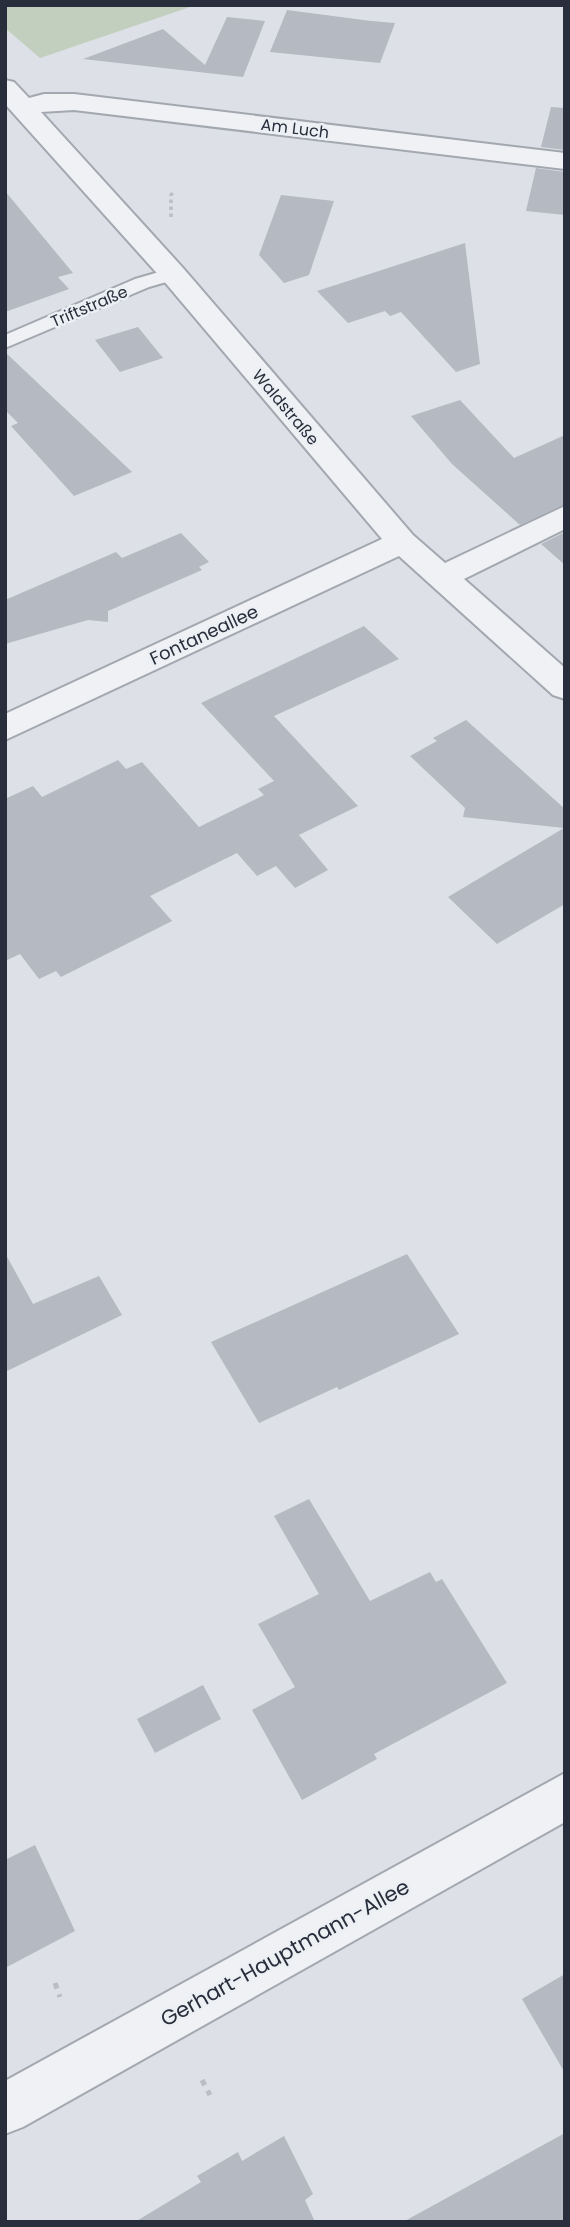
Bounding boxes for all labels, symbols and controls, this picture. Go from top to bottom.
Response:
street label: Am Luch [259,113,330,144]
street label: Triftstraße [47,280,131,333]
street label: Waldstraße [247,364,324,450]
street label: Fontaneallee [146,599,262,671]
street label: Gerhart-Hauptmann-Allee [155,1872,415,2033]

